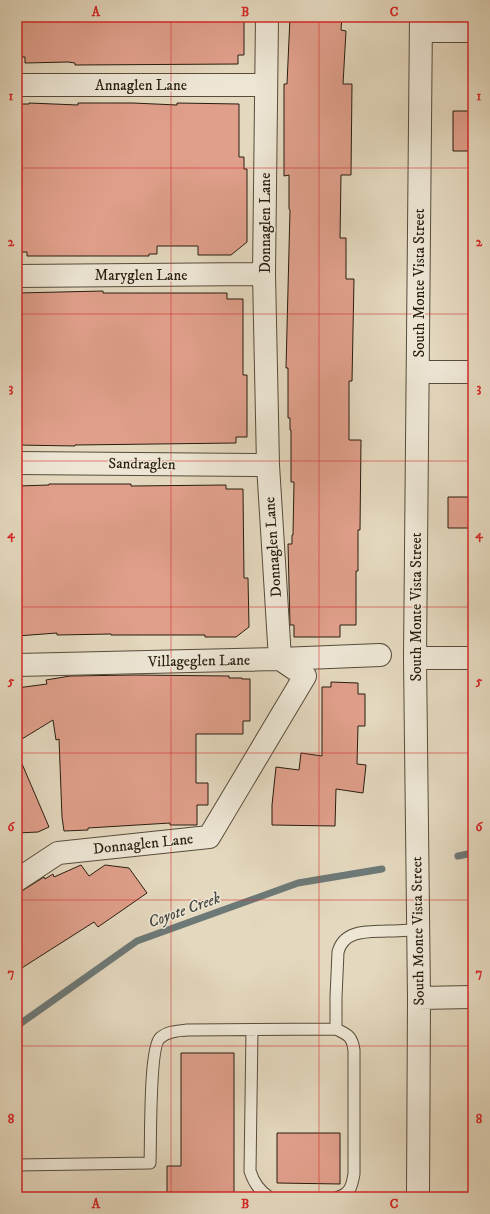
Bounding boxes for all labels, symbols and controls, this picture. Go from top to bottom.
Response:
text: A [91,4,101,20]
text: B [241,4,249,20]
text: C [390,4,399,20]
street label: Annaglen Lane [95,76,187,95]
text: 1 [9,88,14,104]
text: 1 [477,88,482,104]
street label: Donnaglen Lane [256,173,275,273]
street label: South Monte Vista Street [410,208,429,358]
text: 2 [8,234,15,250]
text: 2 [476,234,483,250]
street label: Maryglen Lane [95,266,187,285]
text: 3 [9,380,14,396]
text: 3 [477,380,482,396]
street label: Sandraglen [108,454,176,474]
street label: Donnaglen Lane [260,496,286,598]
text: 4 [6,526,15,543]
text: 4 [474,526,483,543]
street label: South Monte Vista Street [407,532,426,682]
street label: Villageglen Lane [147,651,250,671]
text: 5 [7,673,15,689]
text: 5 [475,673,483,689]
text: 6 [8,819,16,835]
text: 6 [476,819,484,835]
street label: Donnaglen Lane [92,829,194,859]
street label: South Monte Vista Street [407,856,429,1006]
water label: Coyote Creek [145,888,223,932]
text: 7 [8,965,15,981]
text: 7 [476,965,483,981]
text: 8 [8,1111,15,1127]
text: 8 [476,1111,483,1127]
text: A [91,1196,101,1212]
text: B [241,1196,249,1212]
text: C [390,1196,399,1212]

